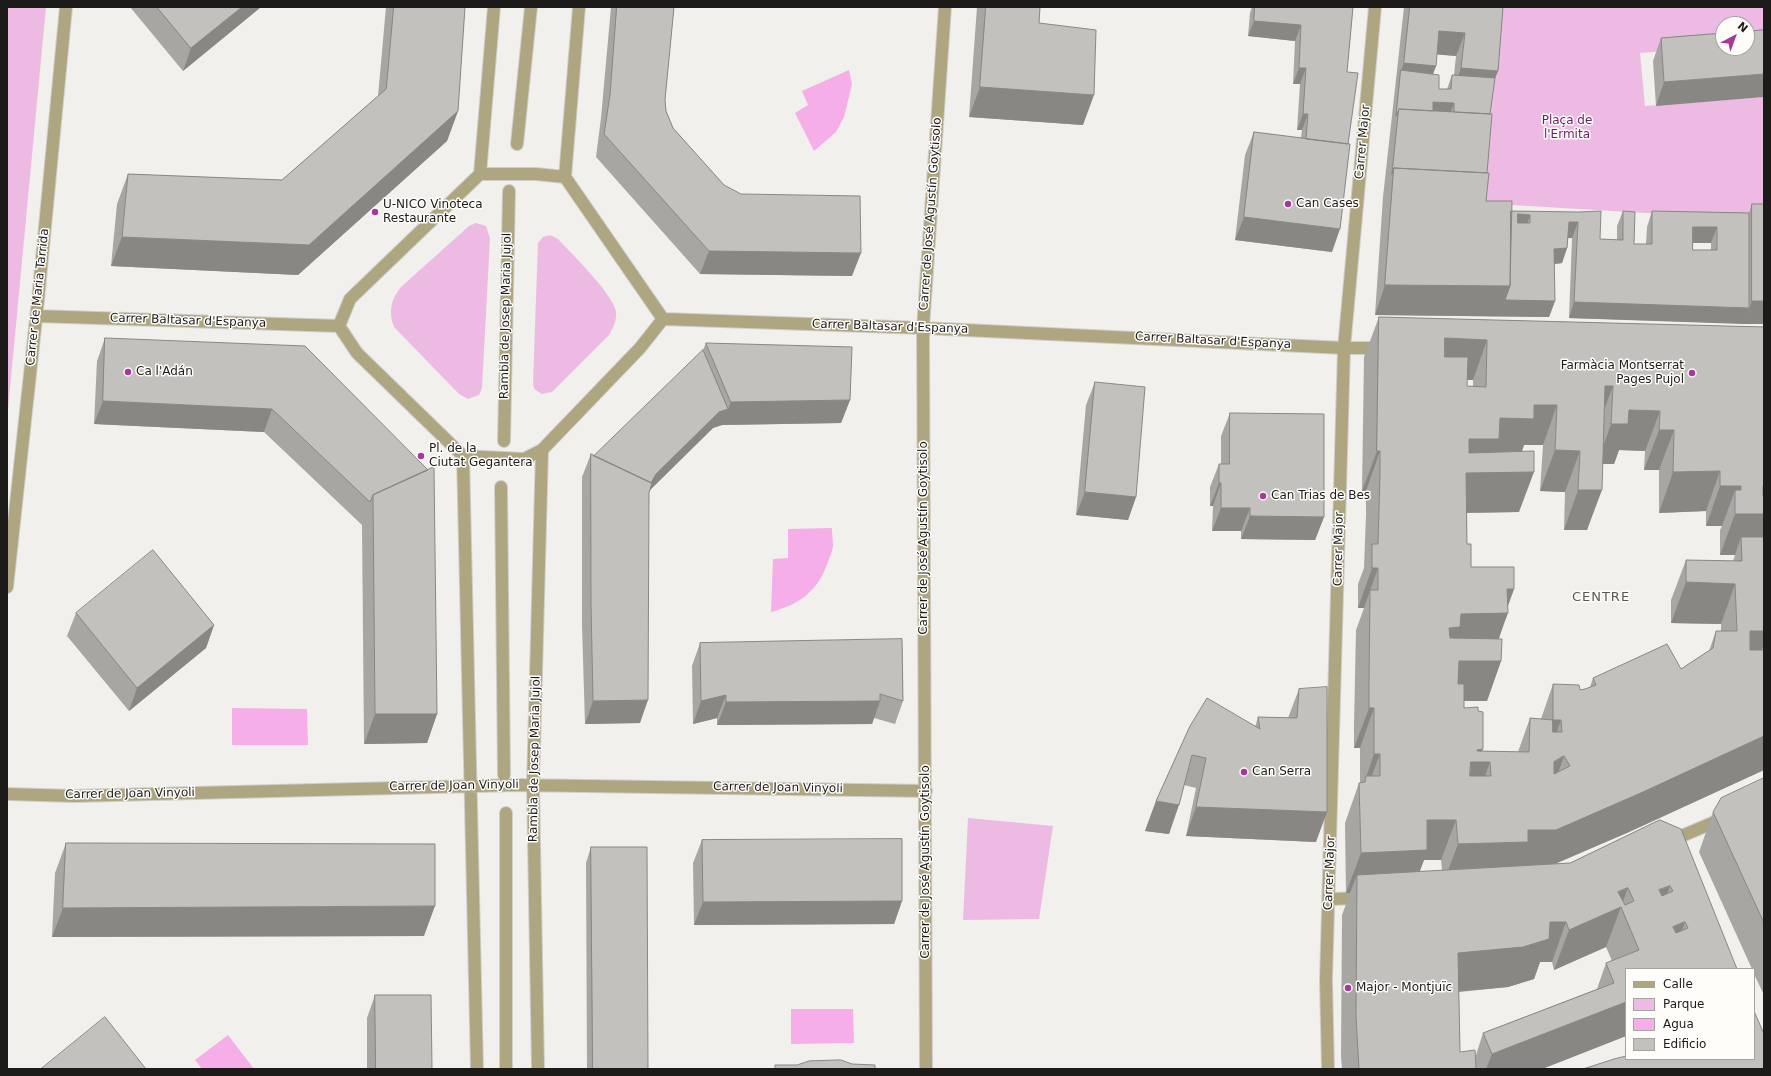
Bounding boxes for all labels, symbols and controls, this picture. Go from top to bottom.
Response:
north arrow [1715,16,1755,56]
text: N [1735,19,1750,35]
street label: Carrer Major [1353,104,1373,180]
park label: Plaça de l'Ermita [1542,114,1592,142]
street label: Carrer de José Agustín Goytisolo [917,117,945,311]
place label: Can Cases [1296,197,1359,211]
place label: U-NICO Vinoteca Restaurante [383,198,483,226]
marker: Can Cases [1283,199,1293,209]
marker: U-NICO Vinoteca Restaurante [370,207,380,217]
street label: Carrer de Maria Tarrida [24,228,52,366]
street label: Rambla de Josep Maria Jujol [497,233,515,399]
street label: Carrer Baltasar d'Espanya [110,311,266,331]
street label: Carrer Baltasar d'Espanya [812,317,968,337]
street label: Carrer Baltasar d'Espanya [1135,330,1291,352]
place label: Farmàcia Montserrat Pages Pujol [1561,359,1684,387]
place label: Ca l'Adán [136,365,193,379]
marker: Ca l'Adán [123,367,133,377]
marker: Farmàcia Montserrat Pages Pujol [1687,368,1697,378]
street label: Carrer de José Agustín Goytisolo [917,441,931,635]
place label: Pl. de la Ciutat Gegantera [429,442,533,470]
marker: Pl. de la Ciutat Gegantera [416,451,426,461]
place label: Can Trias de Bes [1271,489,1370,503]
marker: Can Trias de Bes [1258,491,1268,501]
street label: Carrer Major [1331,512,1347,586]
district label: CENTRE [1572,590,1630,606]
street label: Rambla de Josep Maria Jujol [526,676,544,842]
street label: Carrer de José Agustín Goytisolo [919,765,933,959]
place label: Can Serra [1252,765,1311,779]
marker: Can Serra [1239,767,1249,777]
street label: Carrer de Joan Vinyoli [389,778,519,794]
street label: Carrer de Joan Vinyoli [713,780,843,796]
street label: Carrer de Joan Vinyoli [65,786,195,802]
street label: Carrer Major [1322,835,1338,911]
legend [1625,968,1755,1060]
text: Calle [1663,977,1693,991]
place label: Major - Montjuïc [1356,981,1452,995]
marker: Major - Montjuïc [1343,983,1353,993]
text: Parque [1663,997,1704,1011]
text: Agua [1663,1017,1694,1031]
text: Edificio [1663,1037,1706,1051]

